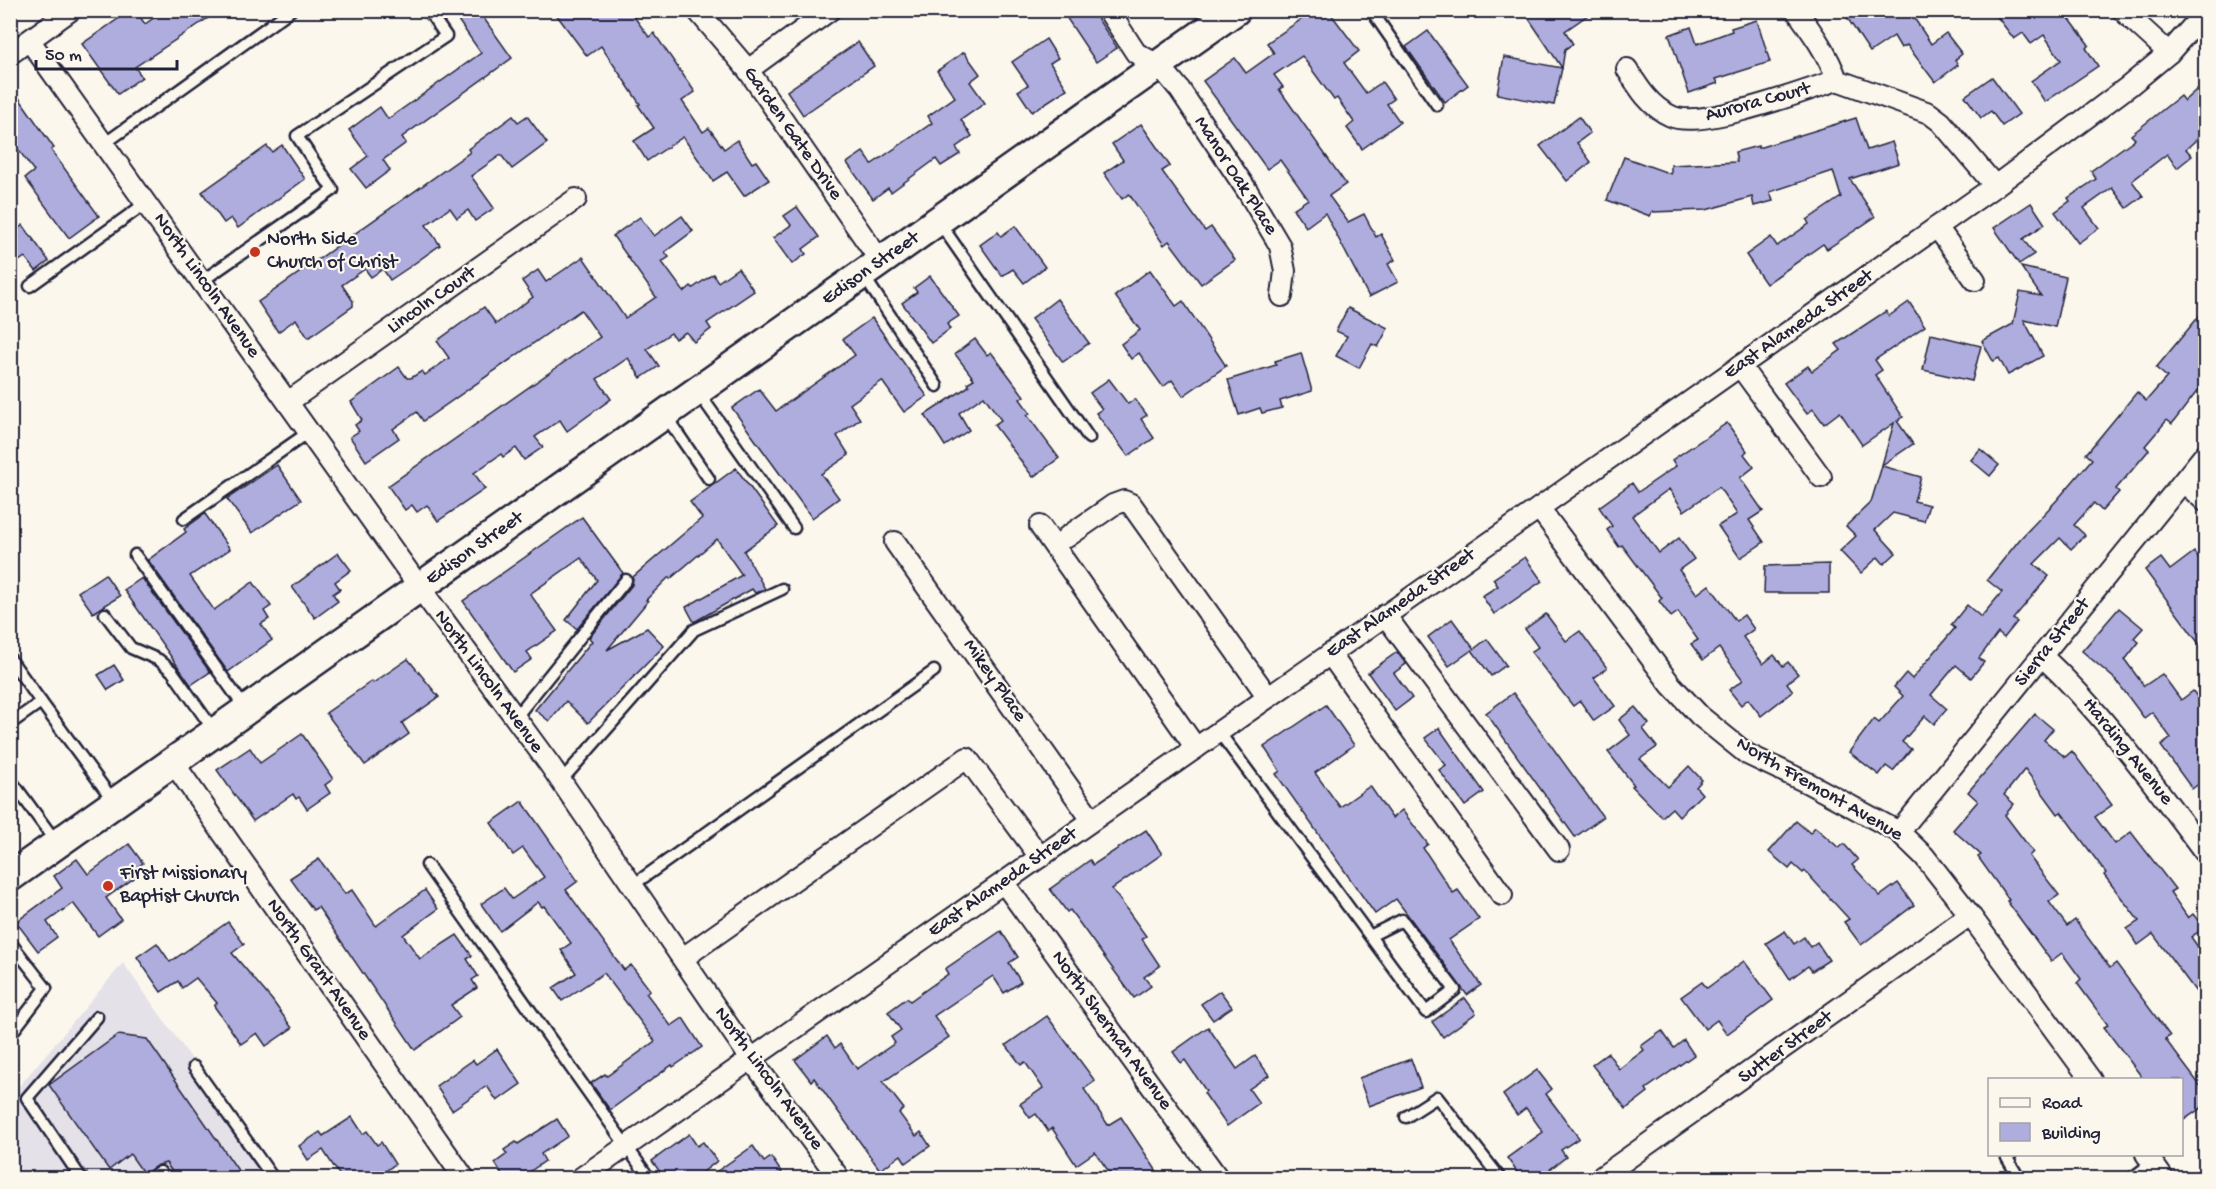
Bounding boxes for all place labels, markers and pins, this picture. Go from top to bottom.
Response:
place label: North Side Church of Christ [267,229,399,275]
marker: North Side Church of Christ [248,245,262,259]
place label: First Missionary Baptist Church [119,863,247,909]
marker: First Missionary Baptist Church [101,879,115,893]

